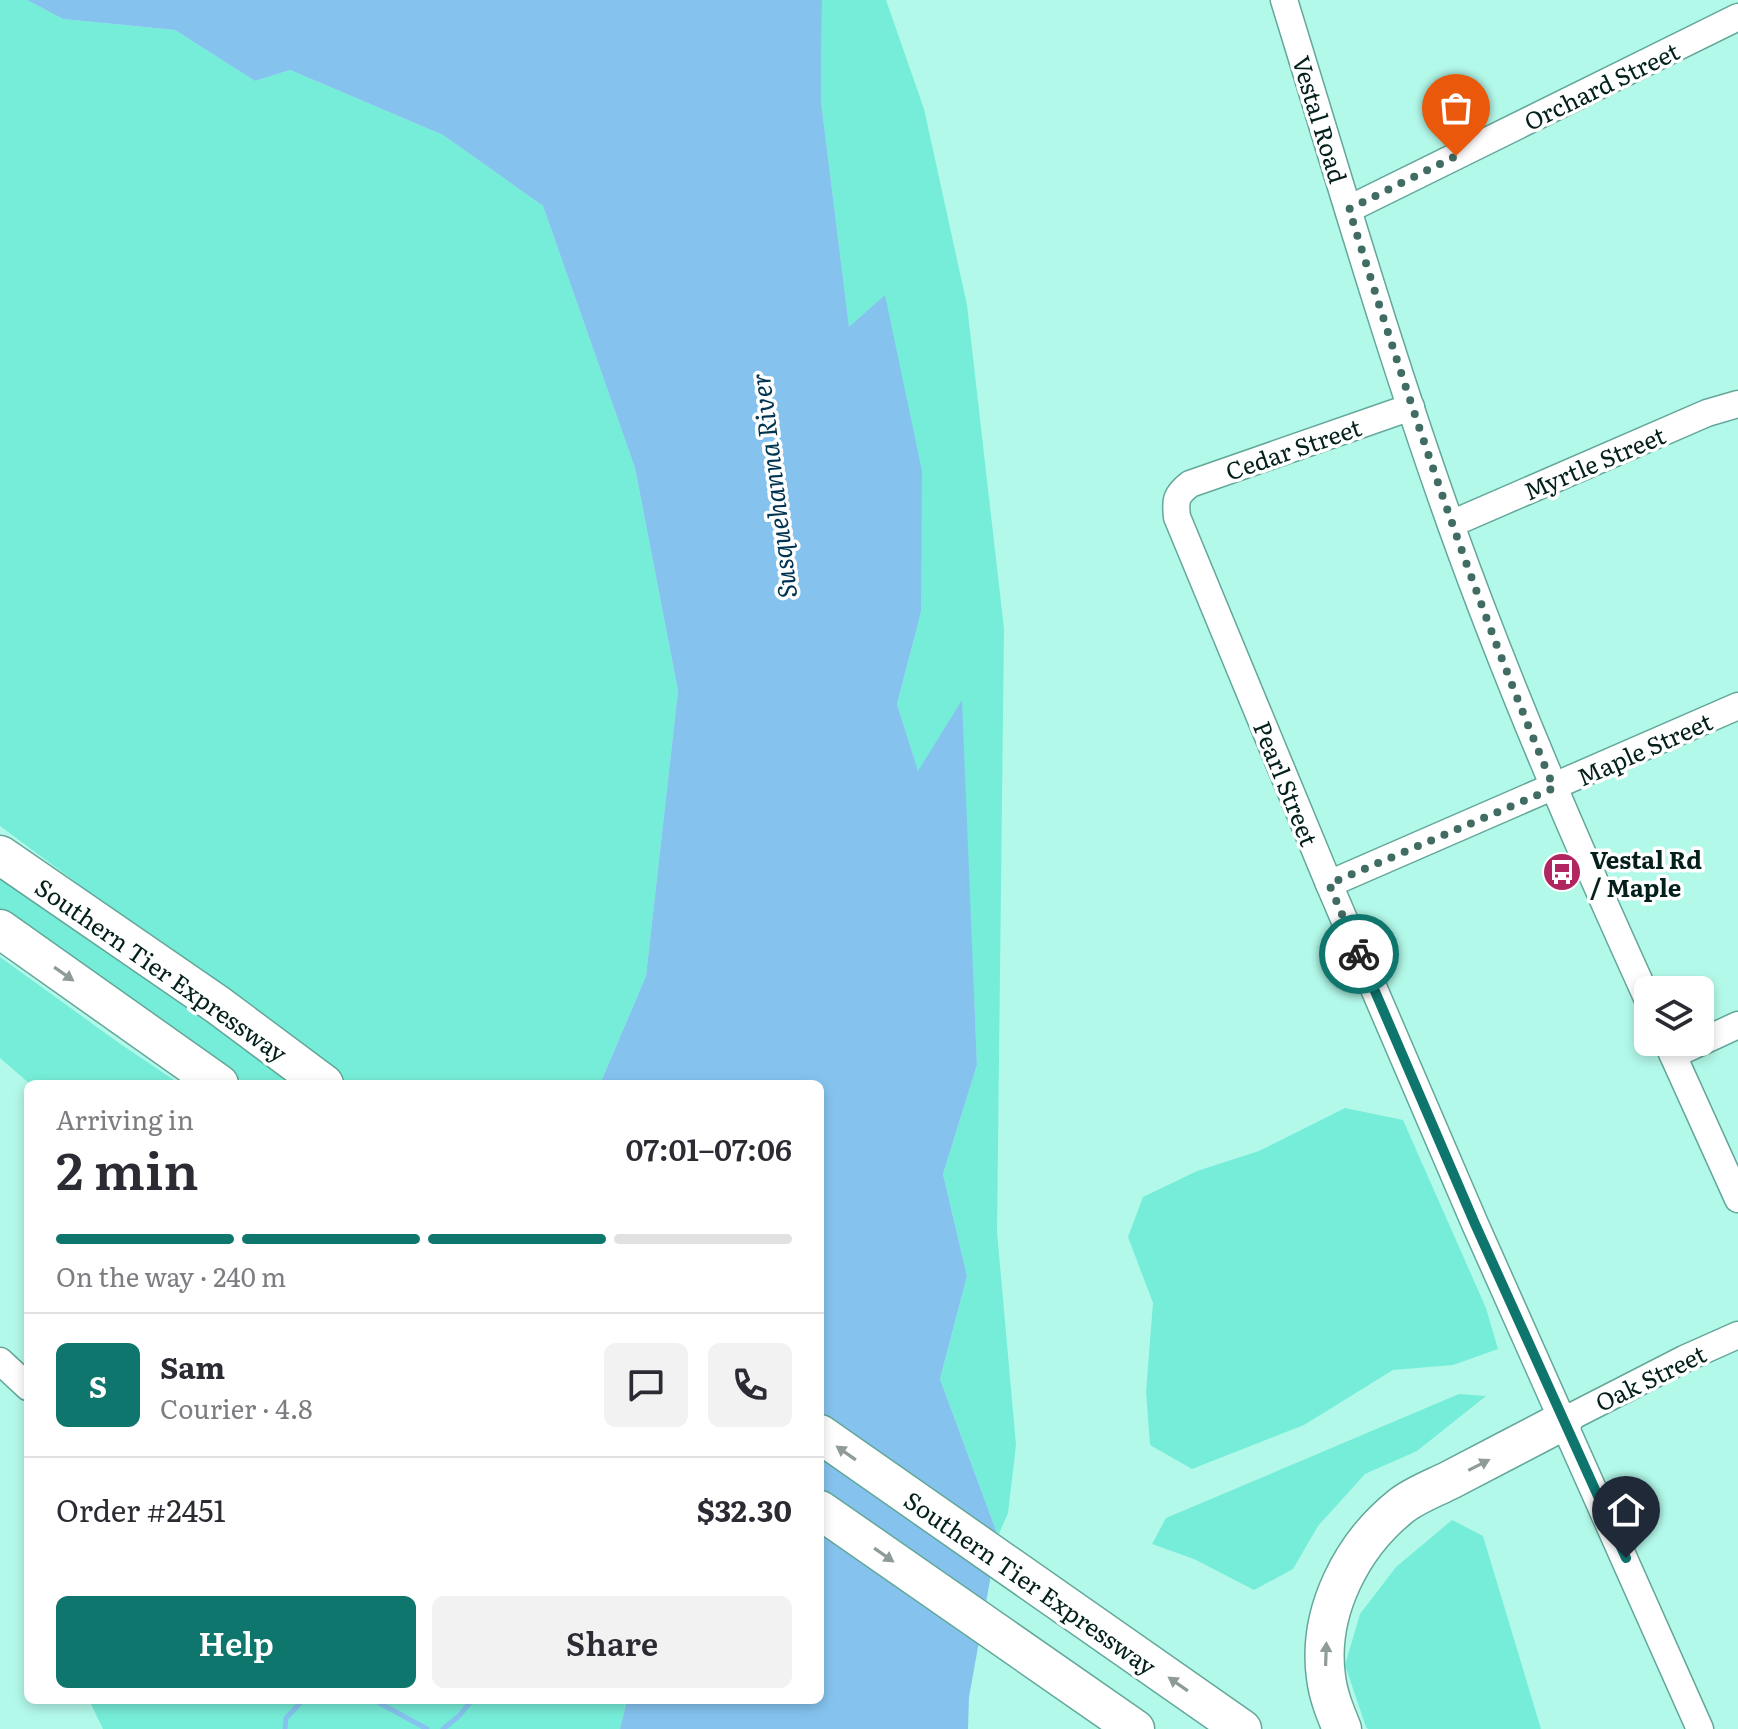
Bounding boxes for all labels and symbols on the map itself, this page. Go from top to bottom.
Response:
street label: Orchard Street [1517,32,1685,138]
street label: Vestal Road [1285,51,1357,187]
pin [1422,74,1490,156]
water label: Susquehanna River [739,371,805,601]
street label: Cedar Street [1220,408,1366,488]
street label: Myrtle Street [1518,416,1670,508]
street label: Maple Street [1571,703,1717,793]
street label: Pearl Street [1246,715,1328,851]
place label: Vestal Rd / Maple [1590,841,1702,904]
bus stop icon: Vestal Rd / Maple [1541,851,1583,893]
street label: Southern Tier Expressway [29,868,295,1070]
courier [1319,914,1399,994]
one-way arrow [53,966,74,981]
street label: Oak Street [1589,1335,1712,1419]
one-way arrow [836,1446,857,1461]
one-way arrow [1468,1458,1491,1471]
pin [1592,1476,1660,1558]
street label: Southern Tier Expressway [898,1481,1164,1683]
one-way arrow [873,1547,894,1562]
one-way arrow [1320,1641,1332,1666]
one-way arrow [1167,1677,1188,1692]

